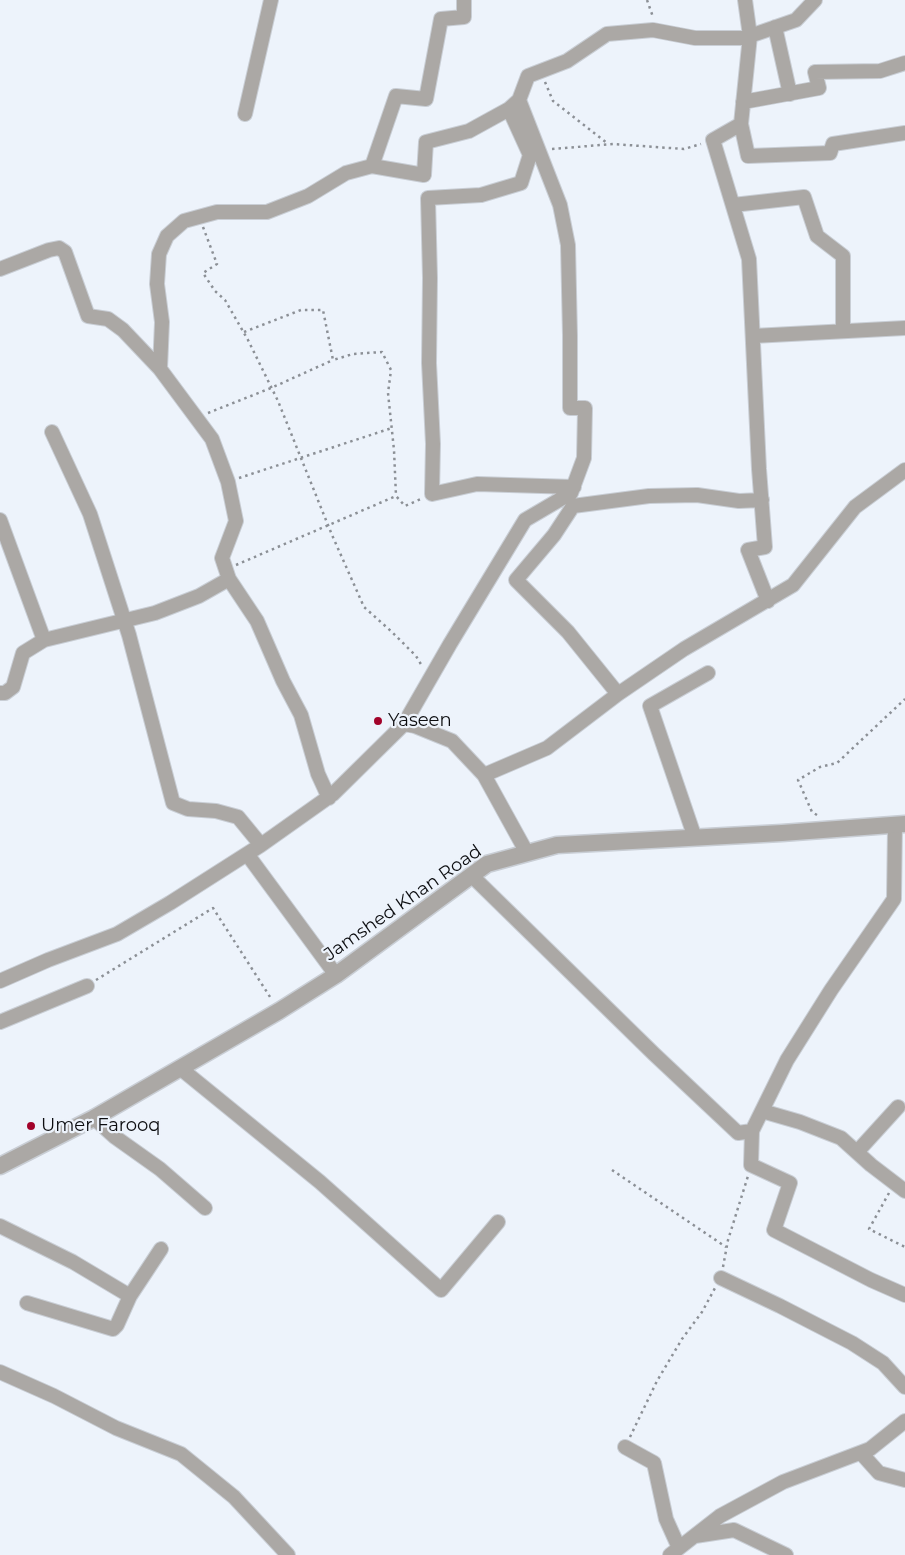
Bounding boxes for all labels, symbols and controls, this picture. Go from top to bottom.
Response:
place label: Yaseen [388,710,452,732]
marker: Yaseen [372,715,384,727]
street label: Jamshed Khan Road [320,841,486,965]
place label: Umer Farooq [41,1115,161,1137]
marker: Umer Farooq [25,1120,37,1132]

